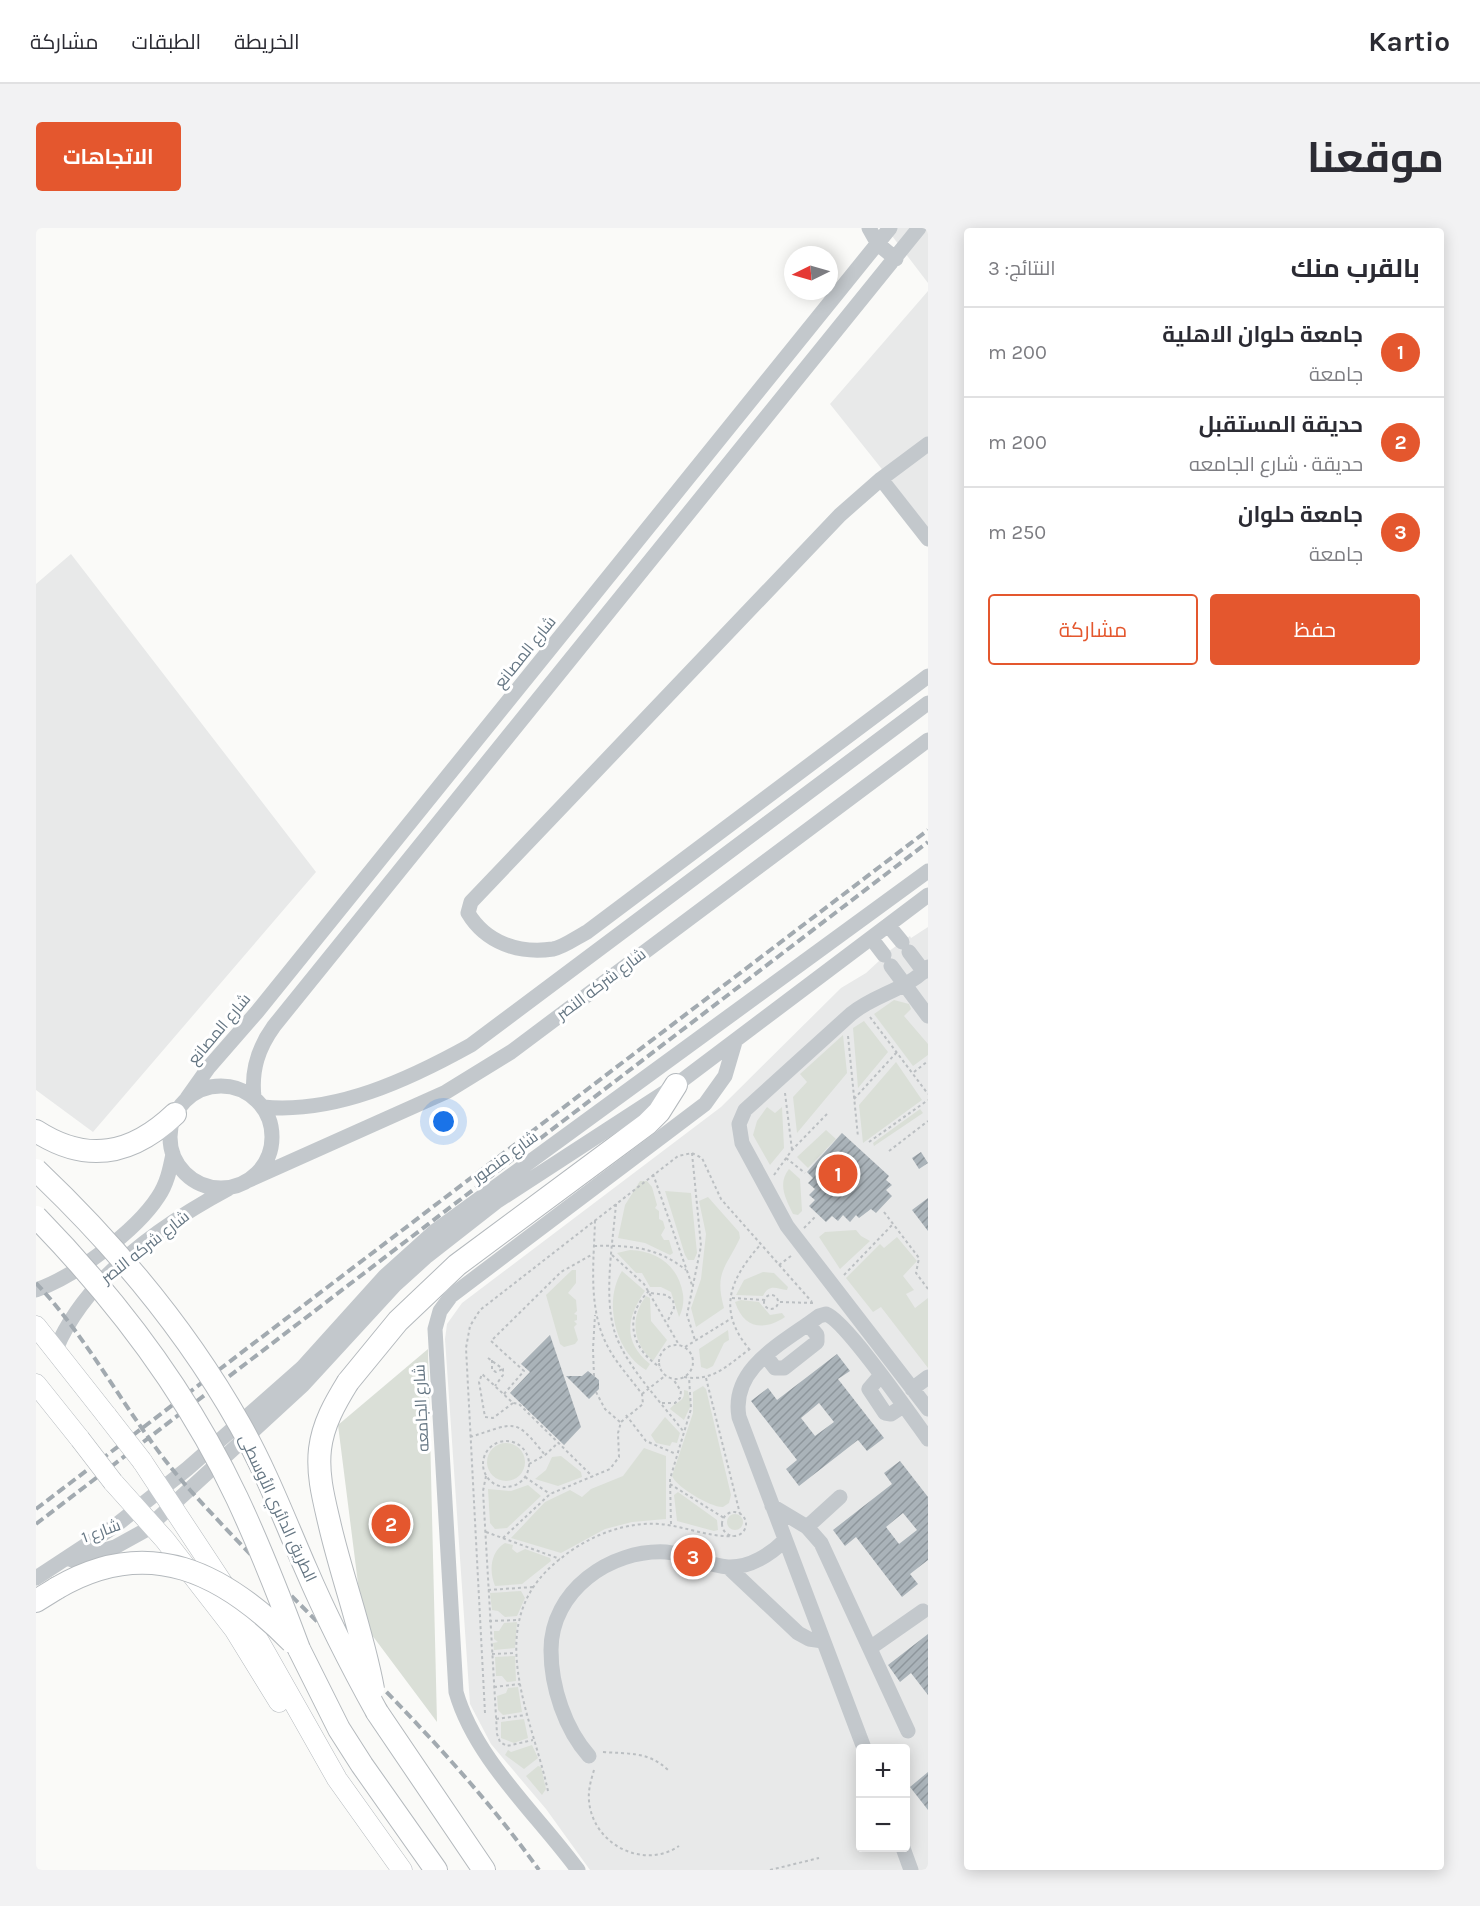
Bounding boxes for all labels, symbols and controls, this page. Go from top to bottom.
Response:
text: Kartio [1368,25,1450,58]
text: مشاركة [30,30,99,54]
text: الطبقات [132,30,201,54]
text: الخريطة [234,30,300,54]
button: الاتجاهات [36,122,181,191]
text: موقعنا [1307,133,1444,183]
north arrow [784,246,838,300]
text: بالقرب منك [1291,253,1420,284]
text: النتائج: 3 [988,257,1056,280]
text: جامعة حلوان الاهلية [1162,322,1363,348]
text: 200 m [988,341,1047,364]
text: 1 [1397,341,1404,364]
text: جامعة [1309,363,1363,386]
text: حديقة المستقبل [1199,412,1363,438]
text: 200 m [988,431,1047,454]
text: 2 [1394,431,1407,454]
text: حديقة · شارع الجامعه [1189,453,1363,476]
text: جامعة حلوان [1238,502,1363,528]
text: 250 m [988,521,1046,544]
text: 3 [1394,521,1407,544]
text: جامعة [1309,543,1363,566]
button: مشاركة [988,594,1198,665]
button: حفظ [1210,594,1420,665]
street label: شارع المصانع [490,612,561,693]
street label: شارع شركه النصر [552,944,651,1026]
street label: شارع المصانع [184,990,256,1070]
your location [429,1107,458,1136]
street label: شارع منصور [468,1127,543,1189]
pin: 1 [818,1152,858,1196]
street label: شارع شركه النصر [96,1207,194,1290]
street label: شارع الجامعه [409,1364,435,1452]
street label: الطريق الدائري الأوسطى [232,1431,321,1586]
pin: 2 [372,1502,410,1546]
street label: شارع 1 [79,1515,124,1549]
pin: 3 [674,1534,712,1580]
map controls [856,1744,910,1852]
button: + [856,1744,910,1798]
button: − [856,1798,910,1852]

